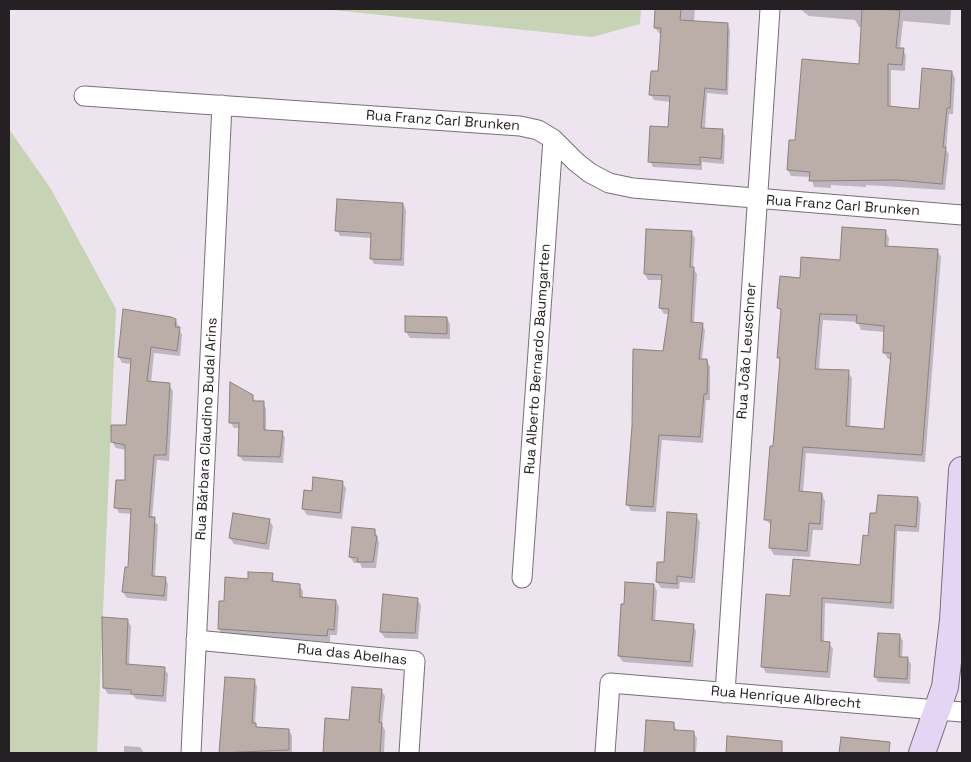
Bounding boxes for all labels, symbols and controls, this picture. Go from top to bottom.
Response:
street label: Rua Franz Carl Brunken [365,107,521,135]
street label: Rua Franz Carl Brunken [765,192,921,220]
street label: Rua Alberto Bernardo Baumgarten [522,243,554,475]
street label: Rua João Leuschner [734,282,760,420]
street label: Rua Bárbara Claudino Budal Arins [193,317,221,541]
street label: Rua das Abelhas [296,641,408,669]
street label: Rua Henrique Albrecht [710,683,862,713]

